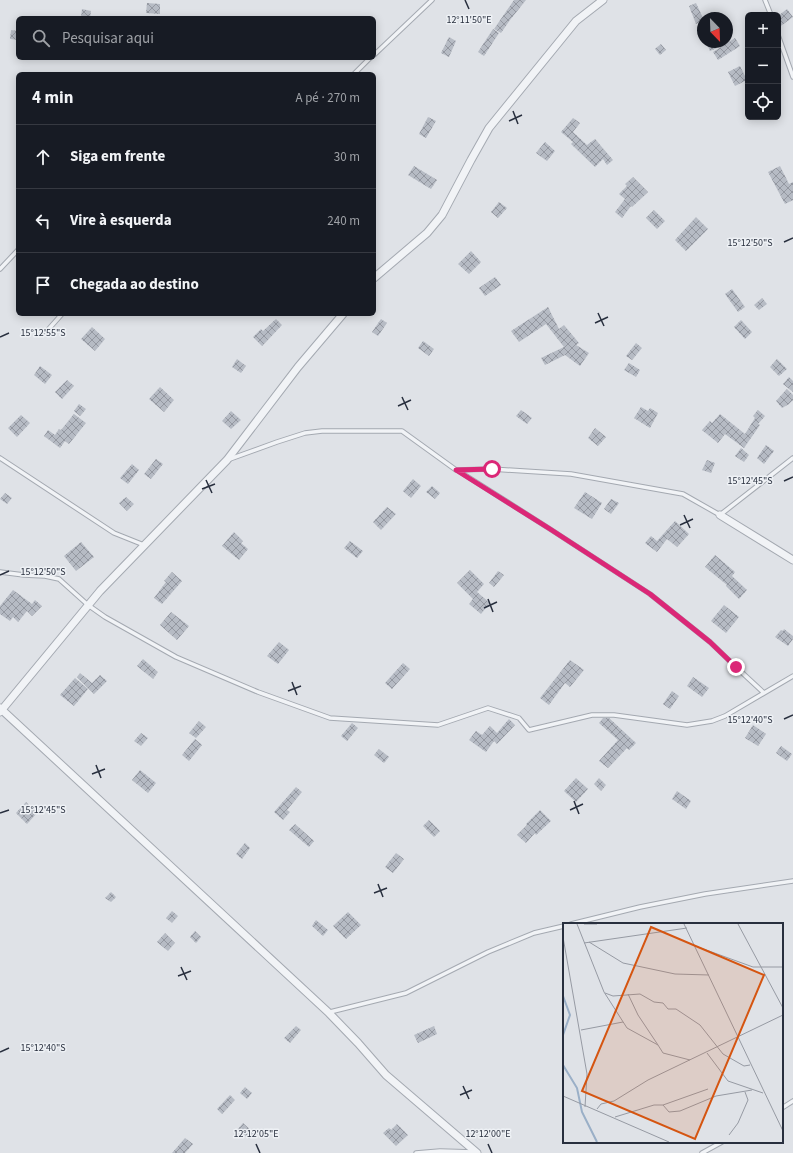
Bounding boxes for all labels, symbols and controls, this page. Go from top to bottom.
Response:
north arrow [697,12,733,48]
map controls [745,12,781,120]
button: + [745,12,781,48]
text: 12°11'50"E [446,13,492,27]
search box [16,16,376,60]
icon: search [30,27,52,49]
text: Pesquisar aqui [62,28,154,49]
button: − [745,48,781,84]
button: locate [745,84,781,120]
text: 4 min [32,86,73,110]
text: A pé · 270 m [295,89,360,107]
icon: ahead [32,146,54,168]
text: Siga em frente [70,146,165,167]
text: 30 m [334,148,360,166]
icon: left [32,210,54,232]
text: Vire à esquerda [70,210,172,231]
text: 240 m [327,212,360,230]
text: 15°12'50"S [727,236,773,250]
icon: arrive [32,274,54,296]
text: Chegada ao destino [70,274,199,295]
text: 15°12'55"S [20,326,66,340]
route start [483,460,501,478]
text: 15°12'45"S [727,474,773,488]
text: 15°12'50"S [20,565,66,579]
route end [727,658,745,676]
text: 15°12'40"S [727,713,773,727]
text: 15°12'45"S [20,803,66,817]
inset map [563,923,783,1143]
text: 15°12'40"S [20,1041,66,1055]
text: 12°12'05"E [233,1127,279,1141]
text: 12°12'00"E [465,1127,511,1141]

